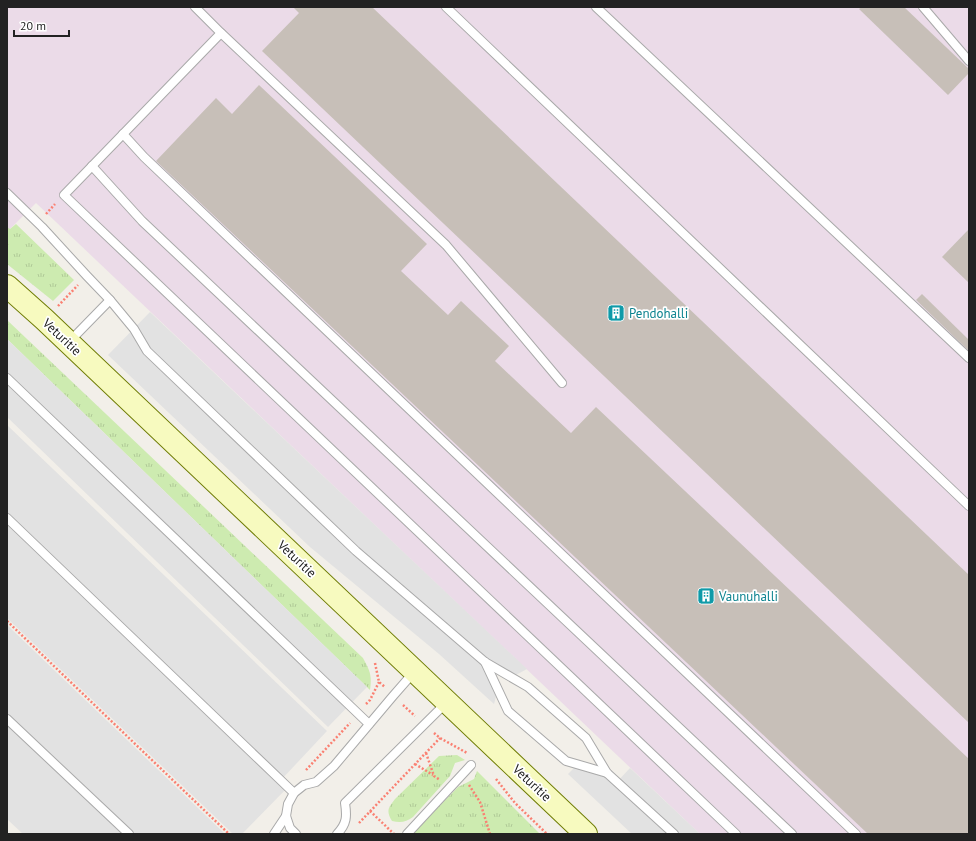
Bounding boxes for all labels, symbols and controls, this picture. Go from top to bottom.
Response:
scale bar [14,12,69,38]
text: 20 m [20,18,46,33]
building icon: Pendohalli [606,303,626,323]
place label: Pendohalli [629,305,688,322]
street label: Veturitie [38,314,85,359]
street label: Veturitie [273,536,320,581]
building icon: Vaunuhalli [696,586,716,606]
place label: Vaunuhalli [718,588,778,605]
street label: Veturitie [508,760,555,805]

